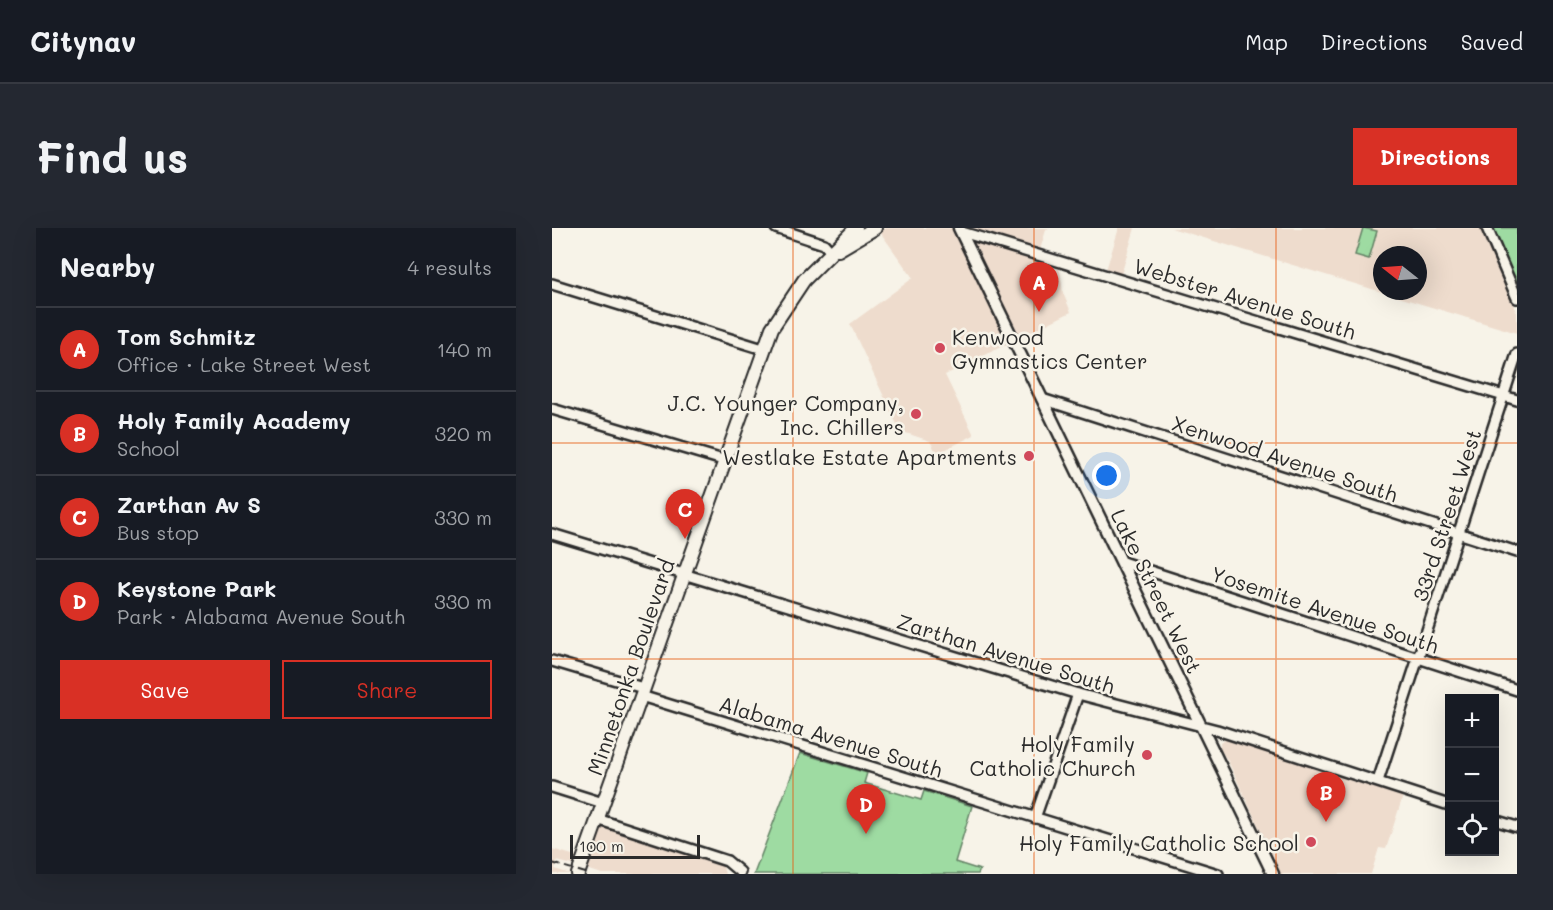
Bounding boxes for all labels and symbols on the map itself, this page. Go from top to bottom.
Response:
north arrow [1373,246,1427,300]
street label: Webster Avenue South [1131,251,1359,345]
pin: A [1020,262,1058,312]
place label: Kenwood Gymnastics Center [952,323,1148,374]
marker: Kenwood Gymnastics Center [933,341,947,355]
place label: J.C. Younger Company, Inc. Chillers [667,389,904,440]
marker: J.C. Younger Company, Inc. Chillers [909,407,923,421]
street label: Xenwood Avenue South [1169,409,1401,507]
street label: 33rd Street West [1405,425,1487,605]
place label: Westlake Estate Apartments [722,443,1017,470]
marker: Westlake Estate Apartments [1022,449,1036,463]
your location [1092,461,1121,490]
pin: C [666,490,704,539]
street label: Lake Street West [1106,504,1208,678]
street label: Minnetonka Boulevard [580,555,680,779]
street label: Yosemite Avenue South [1208,559,1442,659]
street label: Zarthan Avenue South [894,607,1118,699]
street label: Alabama Avenue South [716,689,946,783]
place label: Holy Family Catholic Church [970,730,1135,781]
marker: Holy Family Catholic Church [1140,748,1154,762]
pin: B [1306,772,1346,822]
pin: D [846,784,886,834]
place label: Holy Family Catholic School [1019,829,1299,856]
scale bar [570,832,700,860]
marker: Holy Family Catholic School [1304,835,1318,849]

